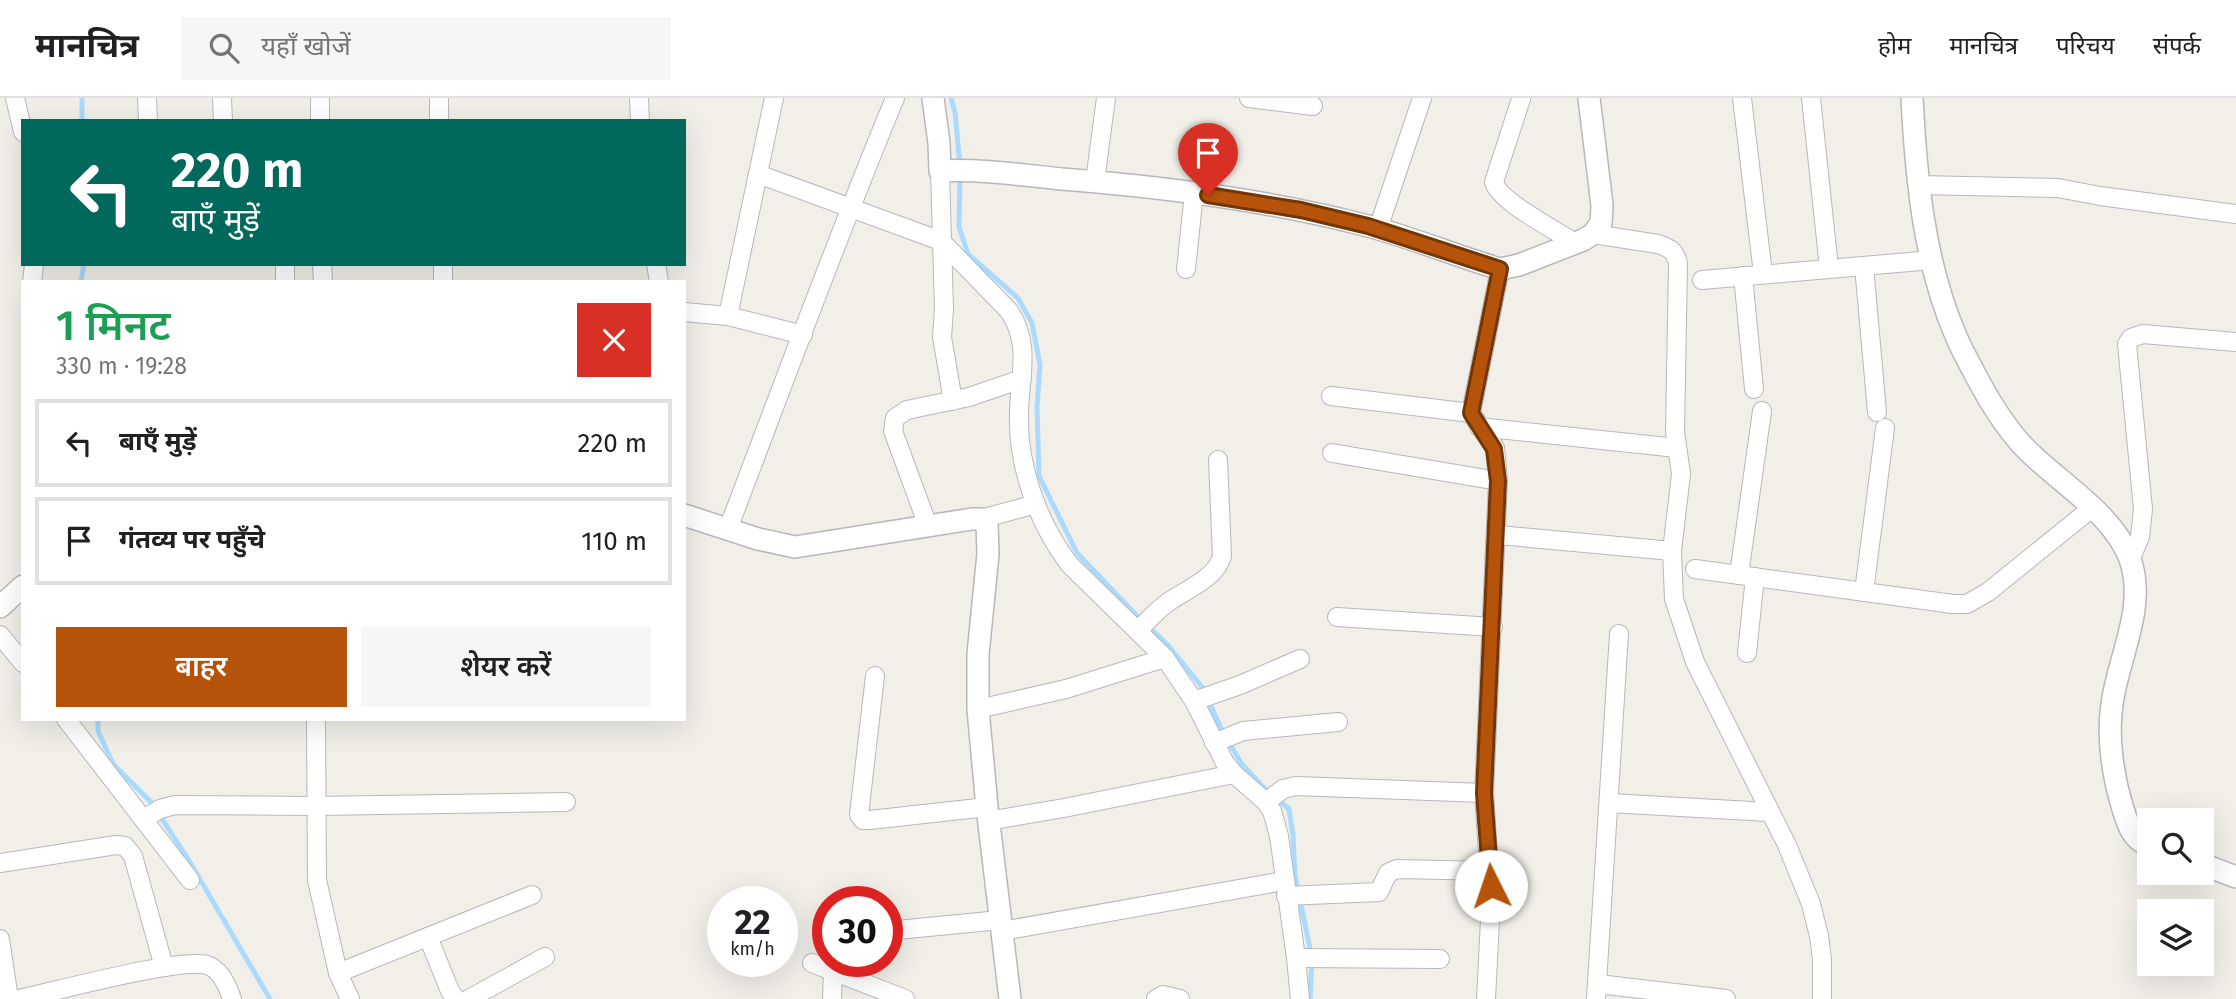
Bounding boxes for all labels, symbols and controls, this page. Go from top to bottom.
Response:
search box [181,17,671,80]
text: मानचित्र [35,26,139,66]
icon: search [205,29,243,67]
text: यहाँ खोजें [261,31,351,62]
text: होम [1878,32,1911,60]
text: मानचित्र [1949,32,2018,60]
text: परिचय [2056,32,2115,60]
text: संपर्क [2153,32,2201,60]
pin [1178,123,1238,195]
icon: arrive [1189,134,1227,172]
text: 220 m [171,141,303,200]
icon: left [56,147,147,238]
text: बाएँ मुड़ें [171,201,260,239]
text: 1 मिनट [56,301,171,351]
button: close [577,303,651,377]
text: 330 m · 19:28 [56,352,187,380]
icon: left [60,424,98,462]
text: बाएँ मुड़ें [119,426,196,457]
text: 220 m [578,428,647,459]
icon: arrive [60,522,98,560]
text: गंतव्य पर पहुँचे [119,524,265,555]
text: 110 m [581,526,647,557]
button: बाहर [56,627,347,707]
button: शेयर करें [361,627,651,707]
map controls [2137,808,2214,976]
button: search [2137,808,2214,885]
position arrow [1454,849,1528,923]
speed limit sign: 30 [812,886,903,977]
button: layers [2137,899,2214,976]
text: 22 [734,901,771,943]
text: km/h [730,938,775,960]

